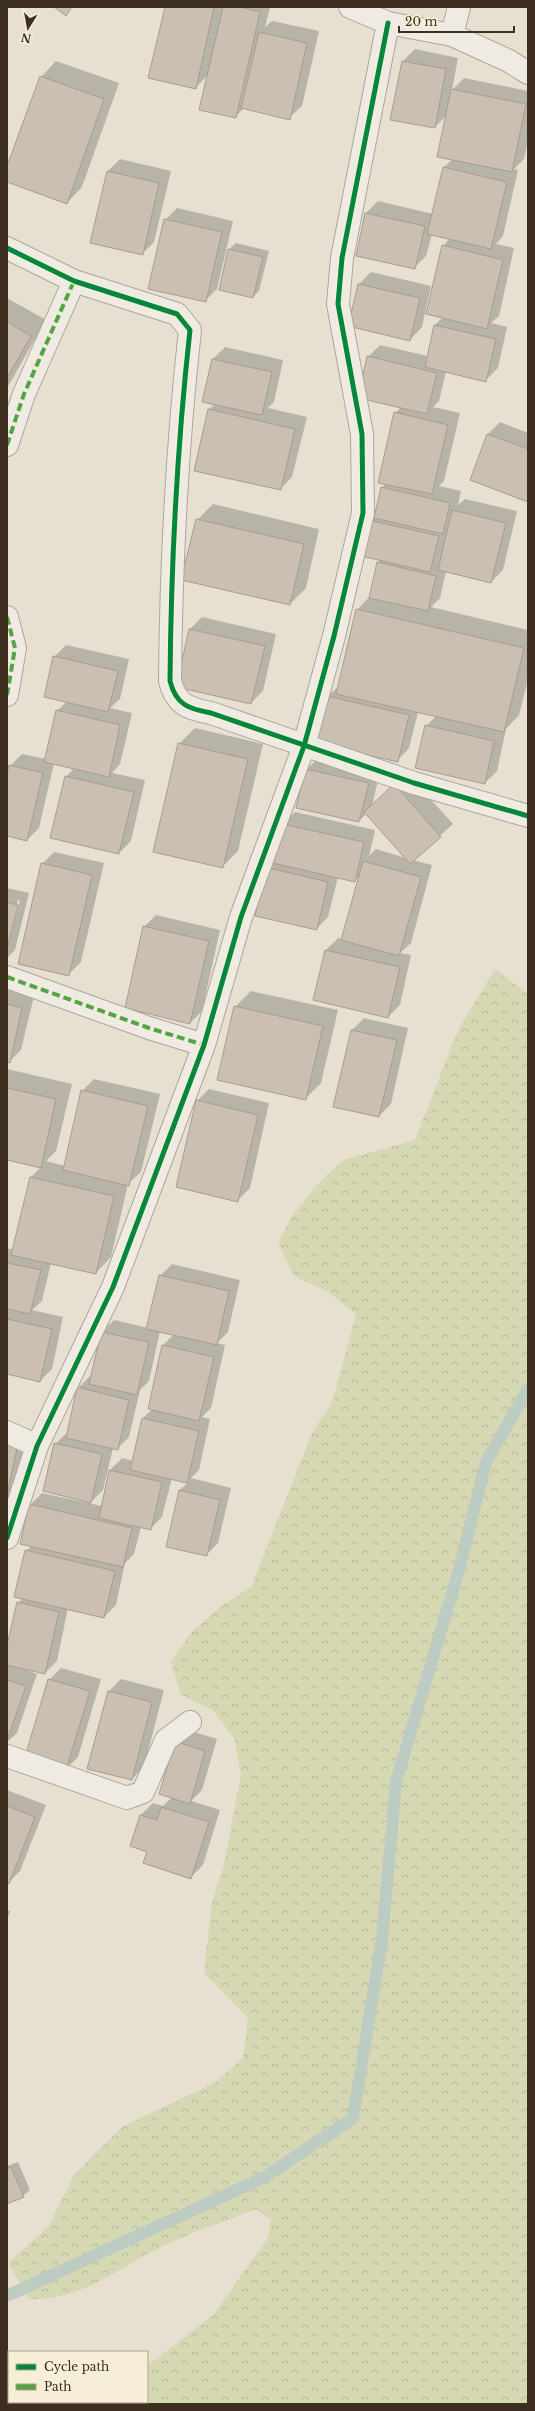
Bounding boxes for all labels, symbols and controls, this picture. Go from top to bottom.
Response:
north arrow [8,8,48,48]
scale bar [399,8,514,34]
text: 20 m [405,14,437,29]
text: N [19,30,33,46]
legend [8,2351,148,2403]
text: Cycle path [44,2359,109,2374]
text: Path [44,2379,72,2394]

